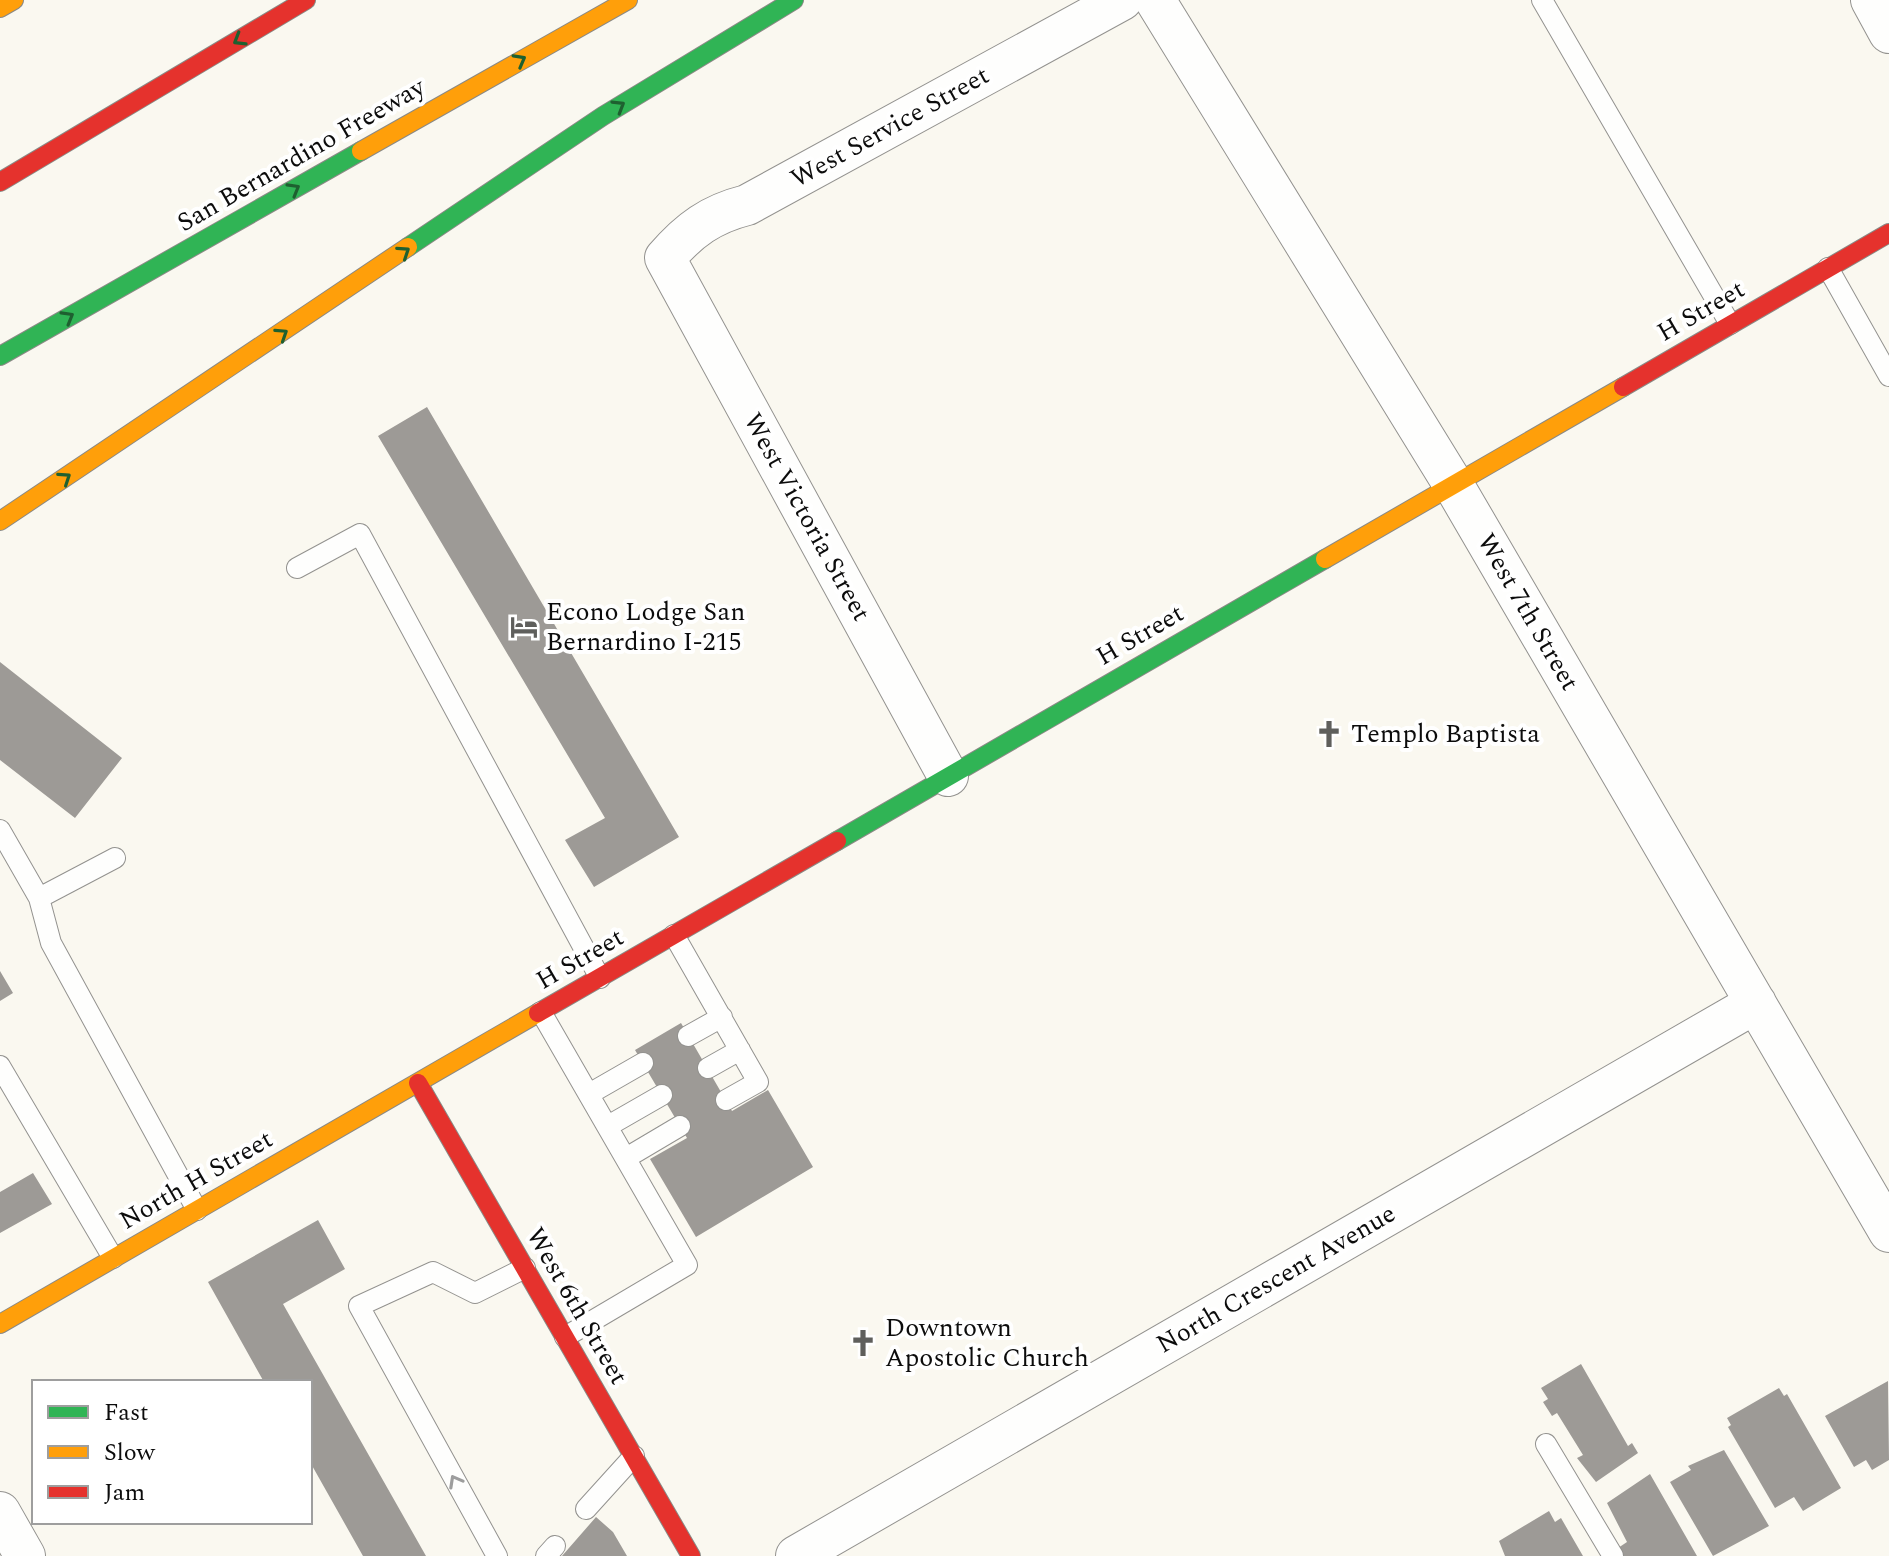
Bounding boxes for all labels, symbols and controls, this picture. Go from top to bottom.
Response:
one-way arrow [233,30,248,46]
one-way arrow [511,54,526,70]
street label: West Service Street [783,56,997,198]
street label: San Bernardino Freeway [169,67,434,242]
one-way arrow [610,101,625,116]
one-way arrow [285,183,300,199]
one-way arrow [395,247,409,262]
street label: H Street [1650,270,1752,352]
one-way arrow [59,311,74,327]
one-way arrow [273,329,288,344]
street label: West Victoria Street [733,405,881,629]
one-way arrow [56,473,71,488]
street label: West 7th Street [1467,526,1589,698]
place label: Econo Lodge San Bernardino I-215 [546,592,745,662]
street label: H Street [1089,594,1191,676]
hotel icon: Econo Lodge San Bernardino I-215 [509,612,539,642]
place label: Templo Baptista [1351,714,1540,754]
church icon: Templo Baptista [1314,719,1344,749]
street label: H Street [529,918,631,1000]
street label: North H Street [112,1120,280,1240]
street label: North Crescent Avenue [1149,1194,1403,1364]
street label: West 6th Street [516,1220,638,1392]
place label: Downtown Apostolic Church [885,1308,1089,1378]
church icon: Downtown Apostolic Church [848,1328,878,1358]
legend [32,1380,312,1524]
text: Fast [104,1395,149,1431]
text: Slow [104,1435,156,1471]
one-way arrow [450,1474,465,1489]
text: Jam [104,1475,145,1511]

